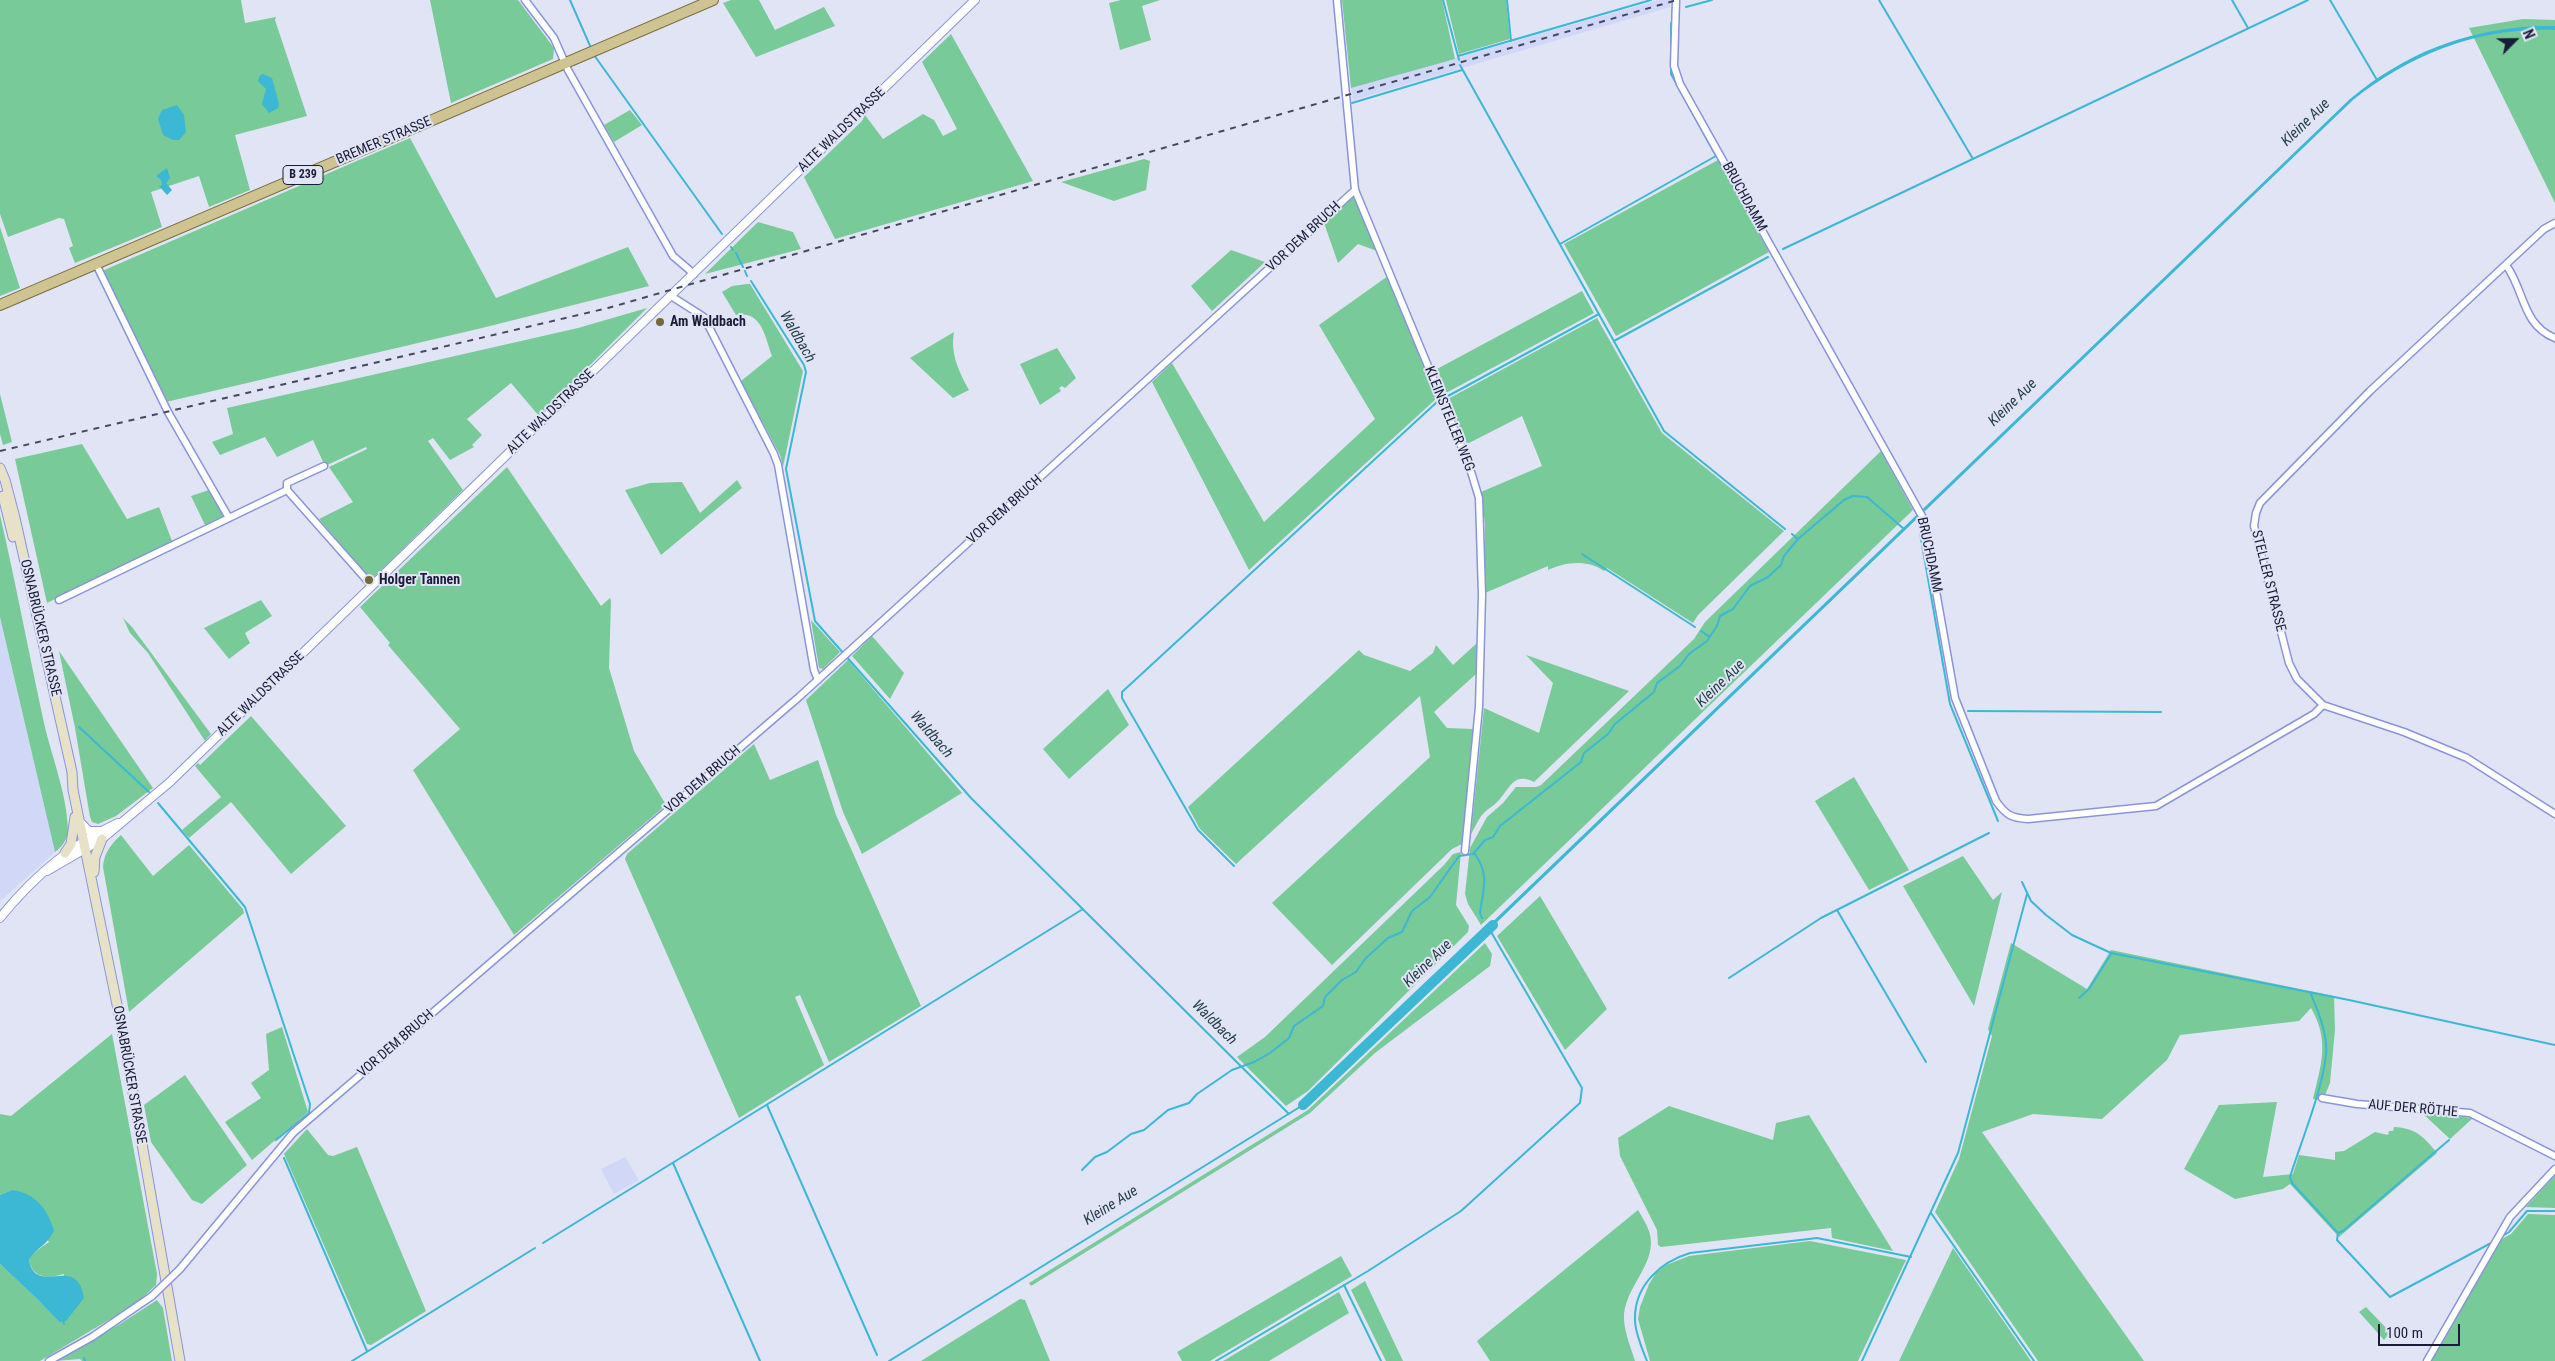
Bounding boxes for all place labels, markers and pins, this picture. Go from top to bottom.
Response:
place label: Am Waldbach [670,314,746,330]
marker: Am Waldbach [654,316,666,328]
place label: Holger Tannen [379,572,460,588]
marker: Holger Tannen [363,574,375,586]

